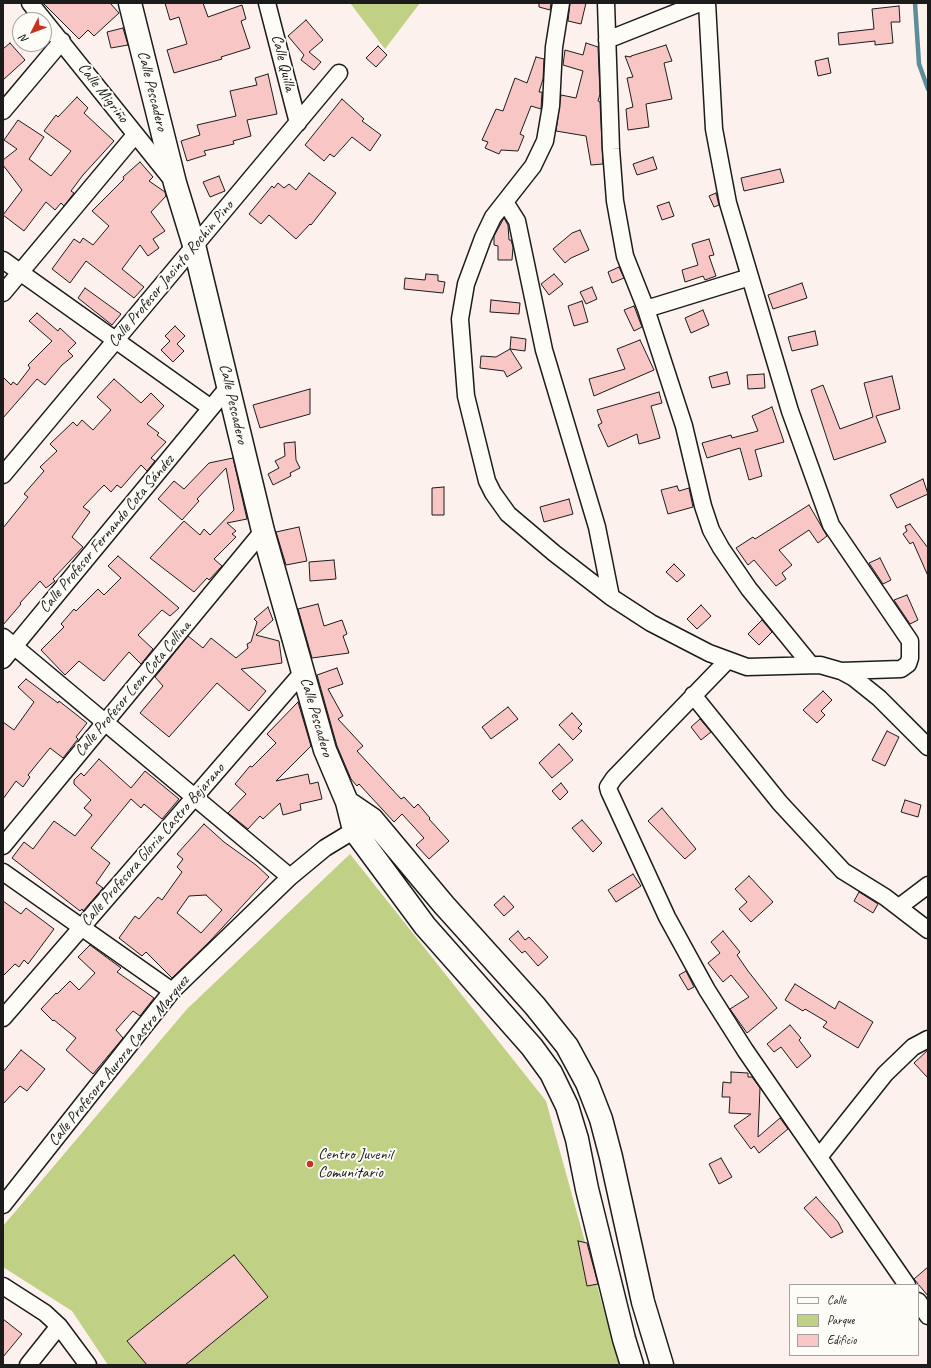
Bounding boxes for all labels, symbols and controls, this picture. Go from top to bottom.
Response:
north arrow [12,12,52,52]
text: N [16,32,31,47]
street label: Calle Quilla [267,33,299,93]
street label: Calle Pescadero [133,49,171,133]
street label: Calle Migriño [74,59,132,127]
street label: Calle Profesor Jacinto Rochin Pino [104,197,238,351]
street label: Calle Pescadero [214,362,252,446]
street label: Calle Profesor Fernando Cota Sández [35,451,179,617]
street label: Calle Profesor Leon Cota Collina [71,617,195,761]
street label: Calle Pescadero [296,675,336,759]
street label: Calle Profesora Gloria Castro Bejarano [77,760,229,930]
street label: Calle Profesora Aurora Castro Marquez [44,972,194,1150]
place label: Centro Juvenil Comunitario [318,1145,392,1183]
marker: Centro Juvenil Comunitario [305,1159,315,1169]
legend [789,1284,919,1356]
text: Calle [827,1292,846,1308]
text: Parque [827,1312,855,1328]
text: Edificio [827,1332,857,1348]

